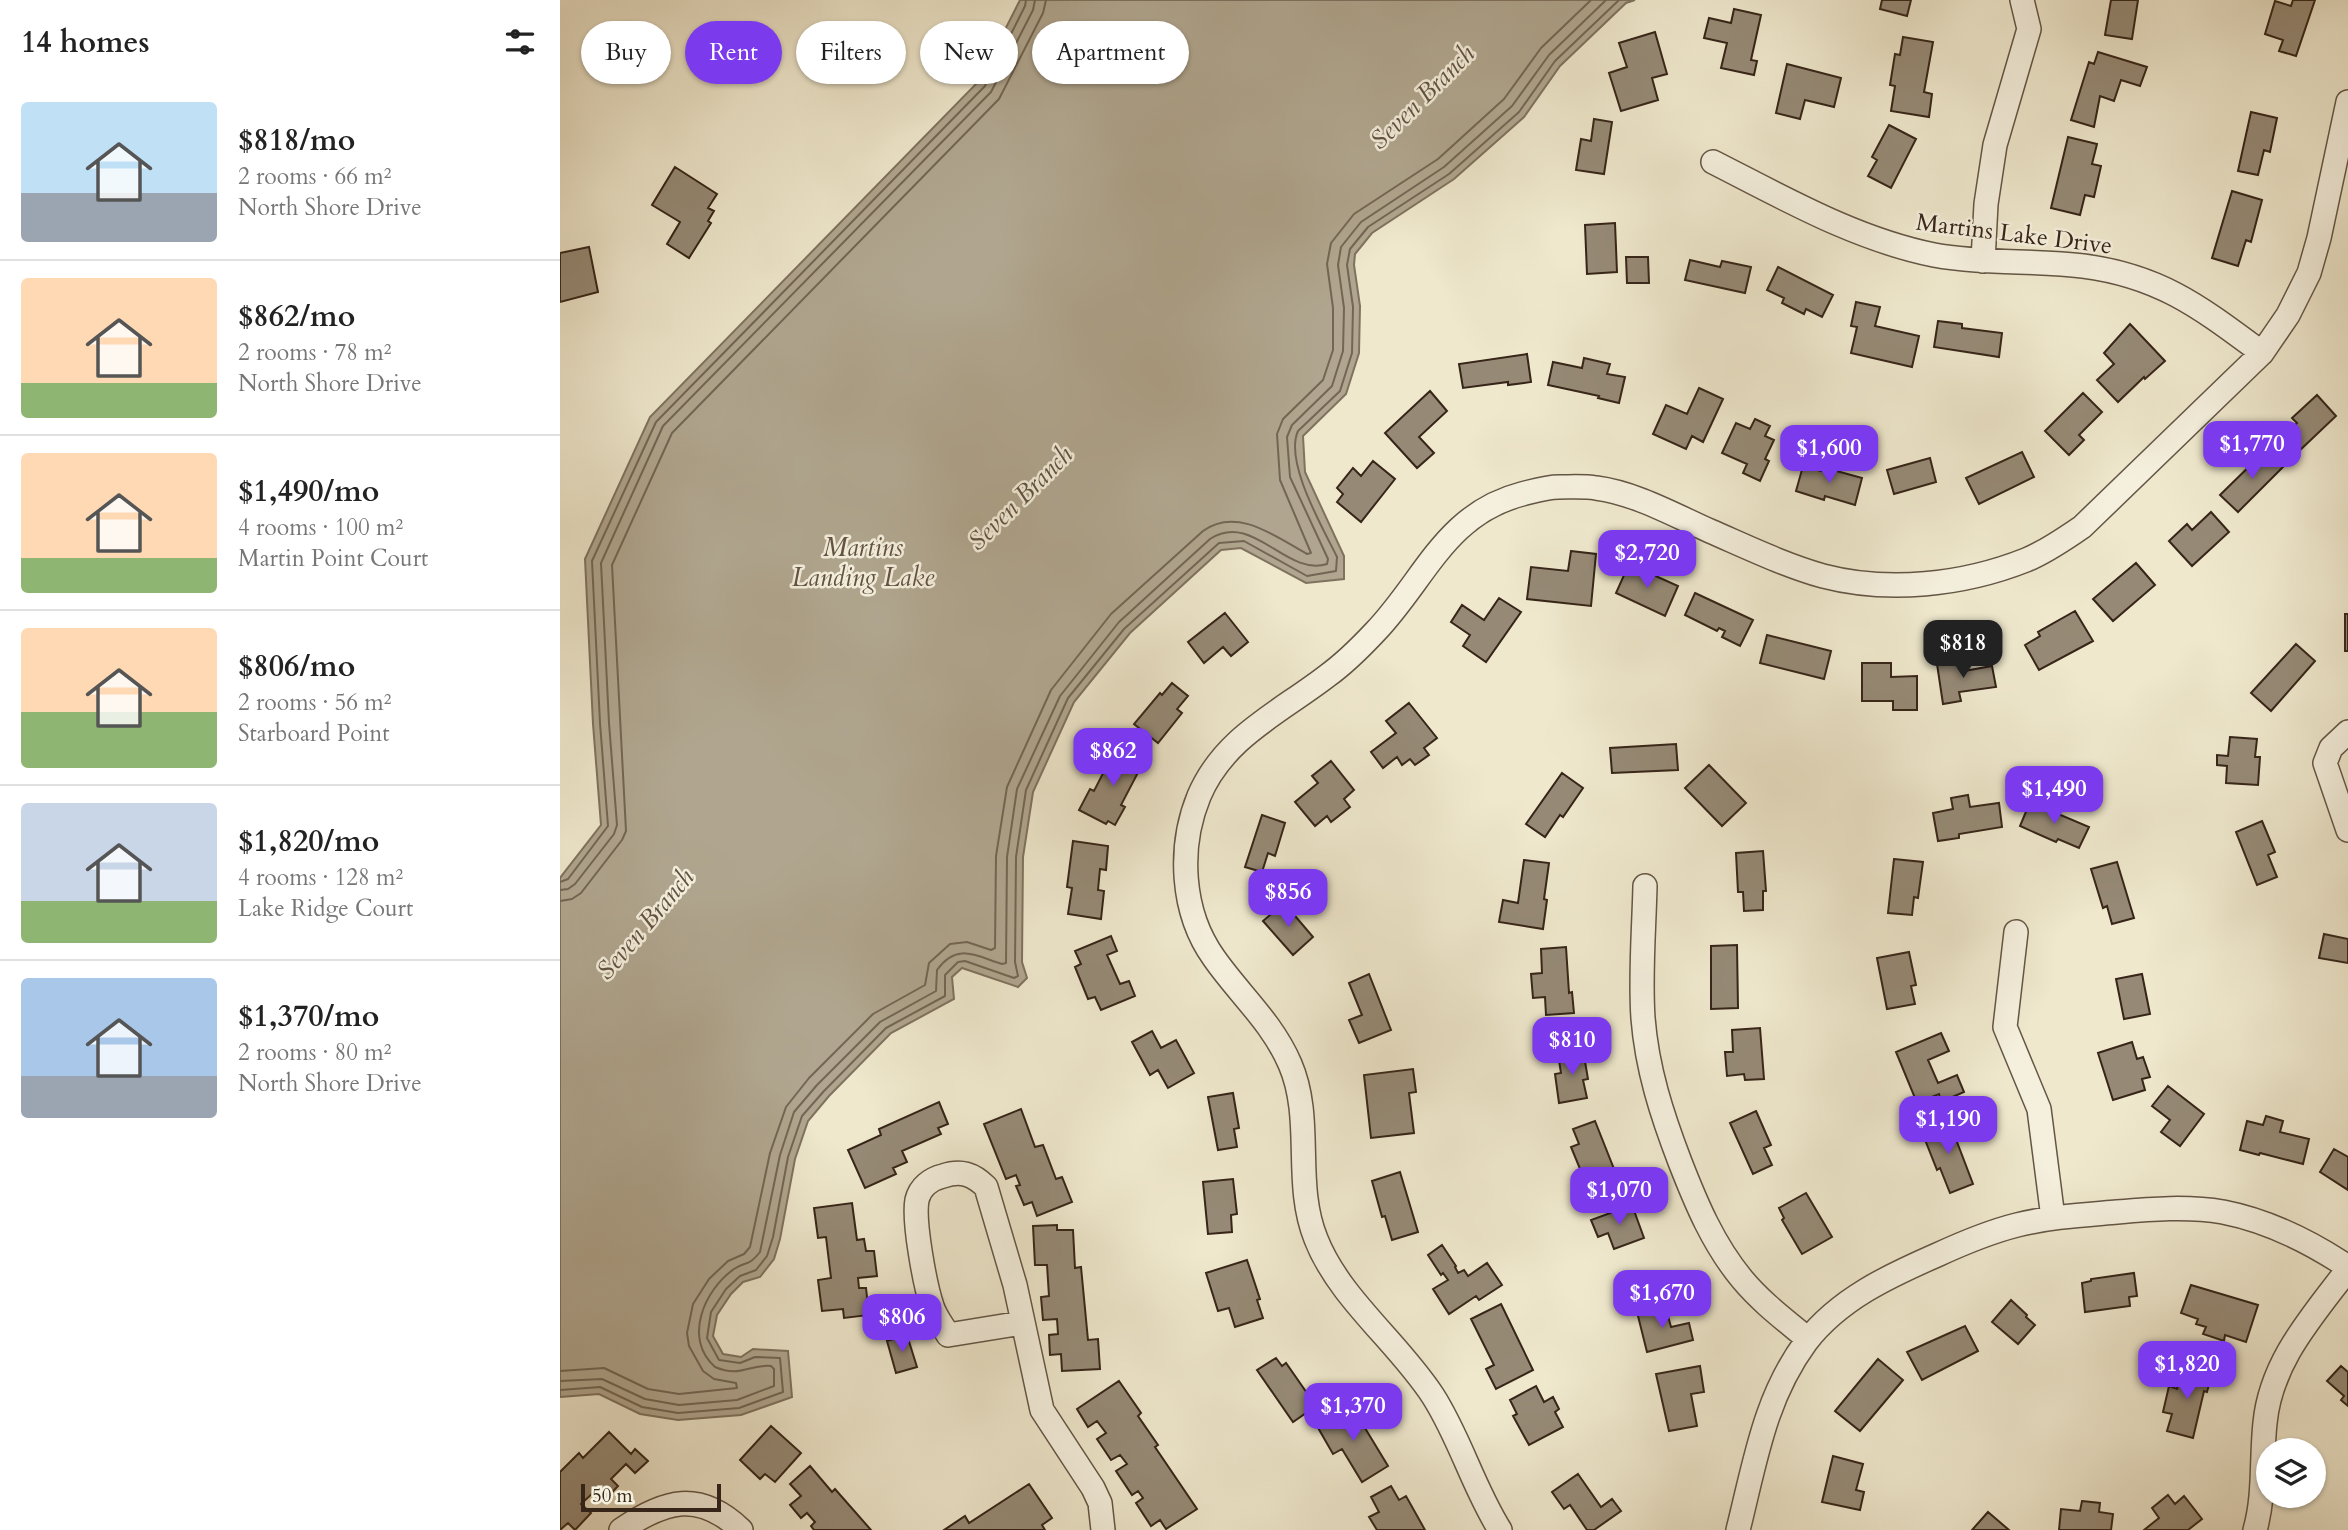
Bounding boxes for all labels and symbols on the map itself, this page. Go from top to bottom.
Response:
water label: Seven Branch [1362,36,1483,157]
street label: Martins Lake Drive [1914,206,2114,262]
pin: $1,770 [2195,421,2309,481]
pin: $1,600 [1772,426,1886,485]
water label: Seven Branch [960,437,1081,558]
water label: Martins Landing Lake [792,530,935,595]
pin: $2,720 [1590,530,1704,590]
pin: $818 [1922,620,2004,680]
pin: $862 [1072,728,1154,788]
pin: $1,490 [1997,766,2111,826]
water label: Seven Branch [588,861,702,987]
pin: $856 [1247,870,1329,929]
pin: $810 [1531,1018,1613,1077]
pin: $1,190 [1891,1096,2005,1156]
pin: $1,070 [1562,1168,1676,1227]
pin: $1,670 [1605,1270,1719,1330]
pin: $806 [861,1294,943,1354]
pin: $1,820 [2130,1342,2244,1401]
pin: $1,370 [1296,1384,1410,1443]
scale bar [581,1481,721,1513]

